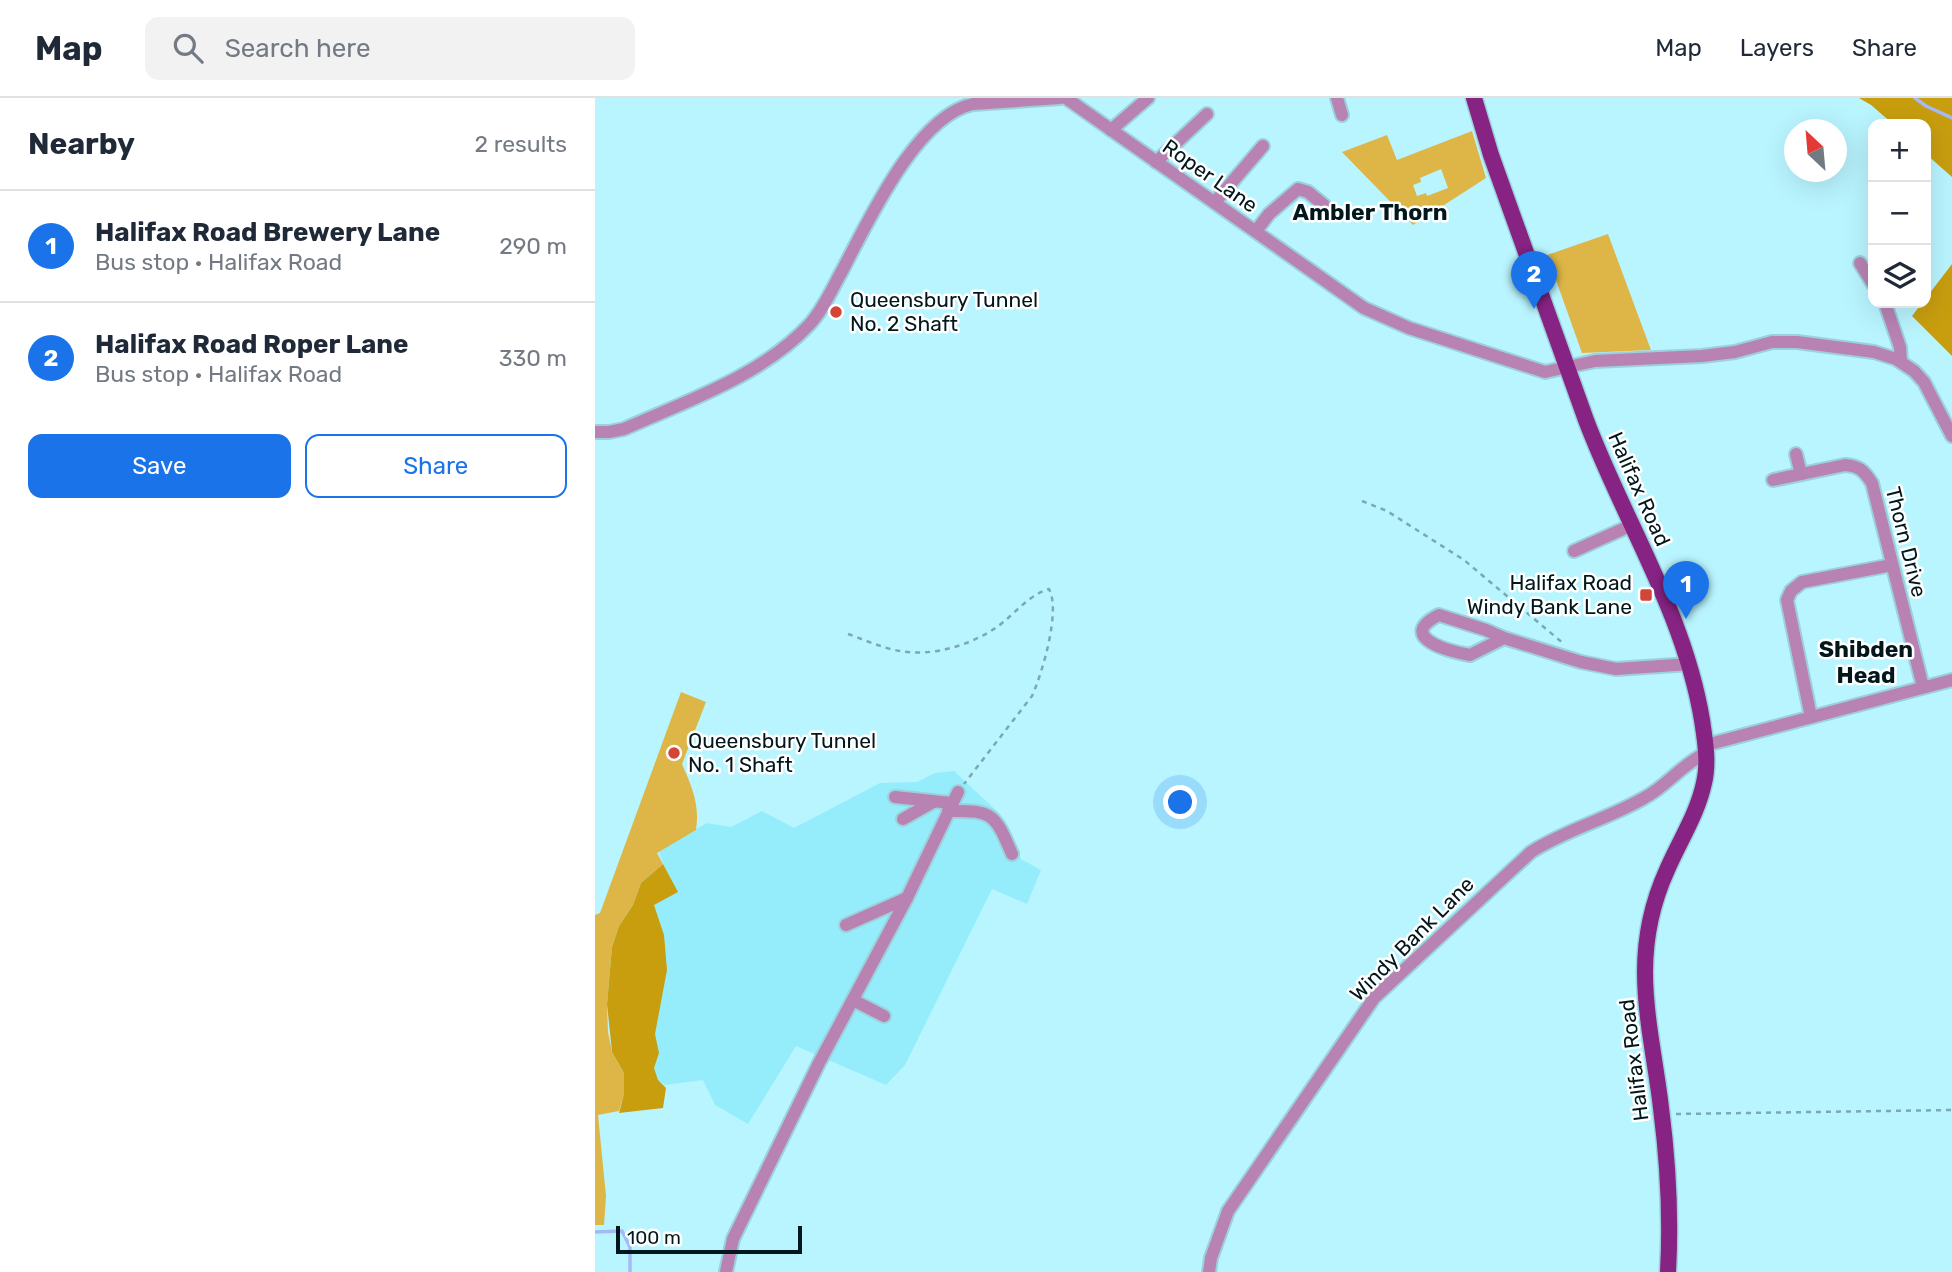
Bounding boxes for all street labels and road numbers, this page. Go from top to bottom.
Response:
street label: Roper Lane [1158,134,1263,218]
street label: Halifax Road [1603,428,1676,550]
street label: Thorn Drive [1881,484,1932,600]
street label: Windy Bank Lane [1344,871,1479,1006]
street label: Halifax Road [1614,998,1653,1122]

